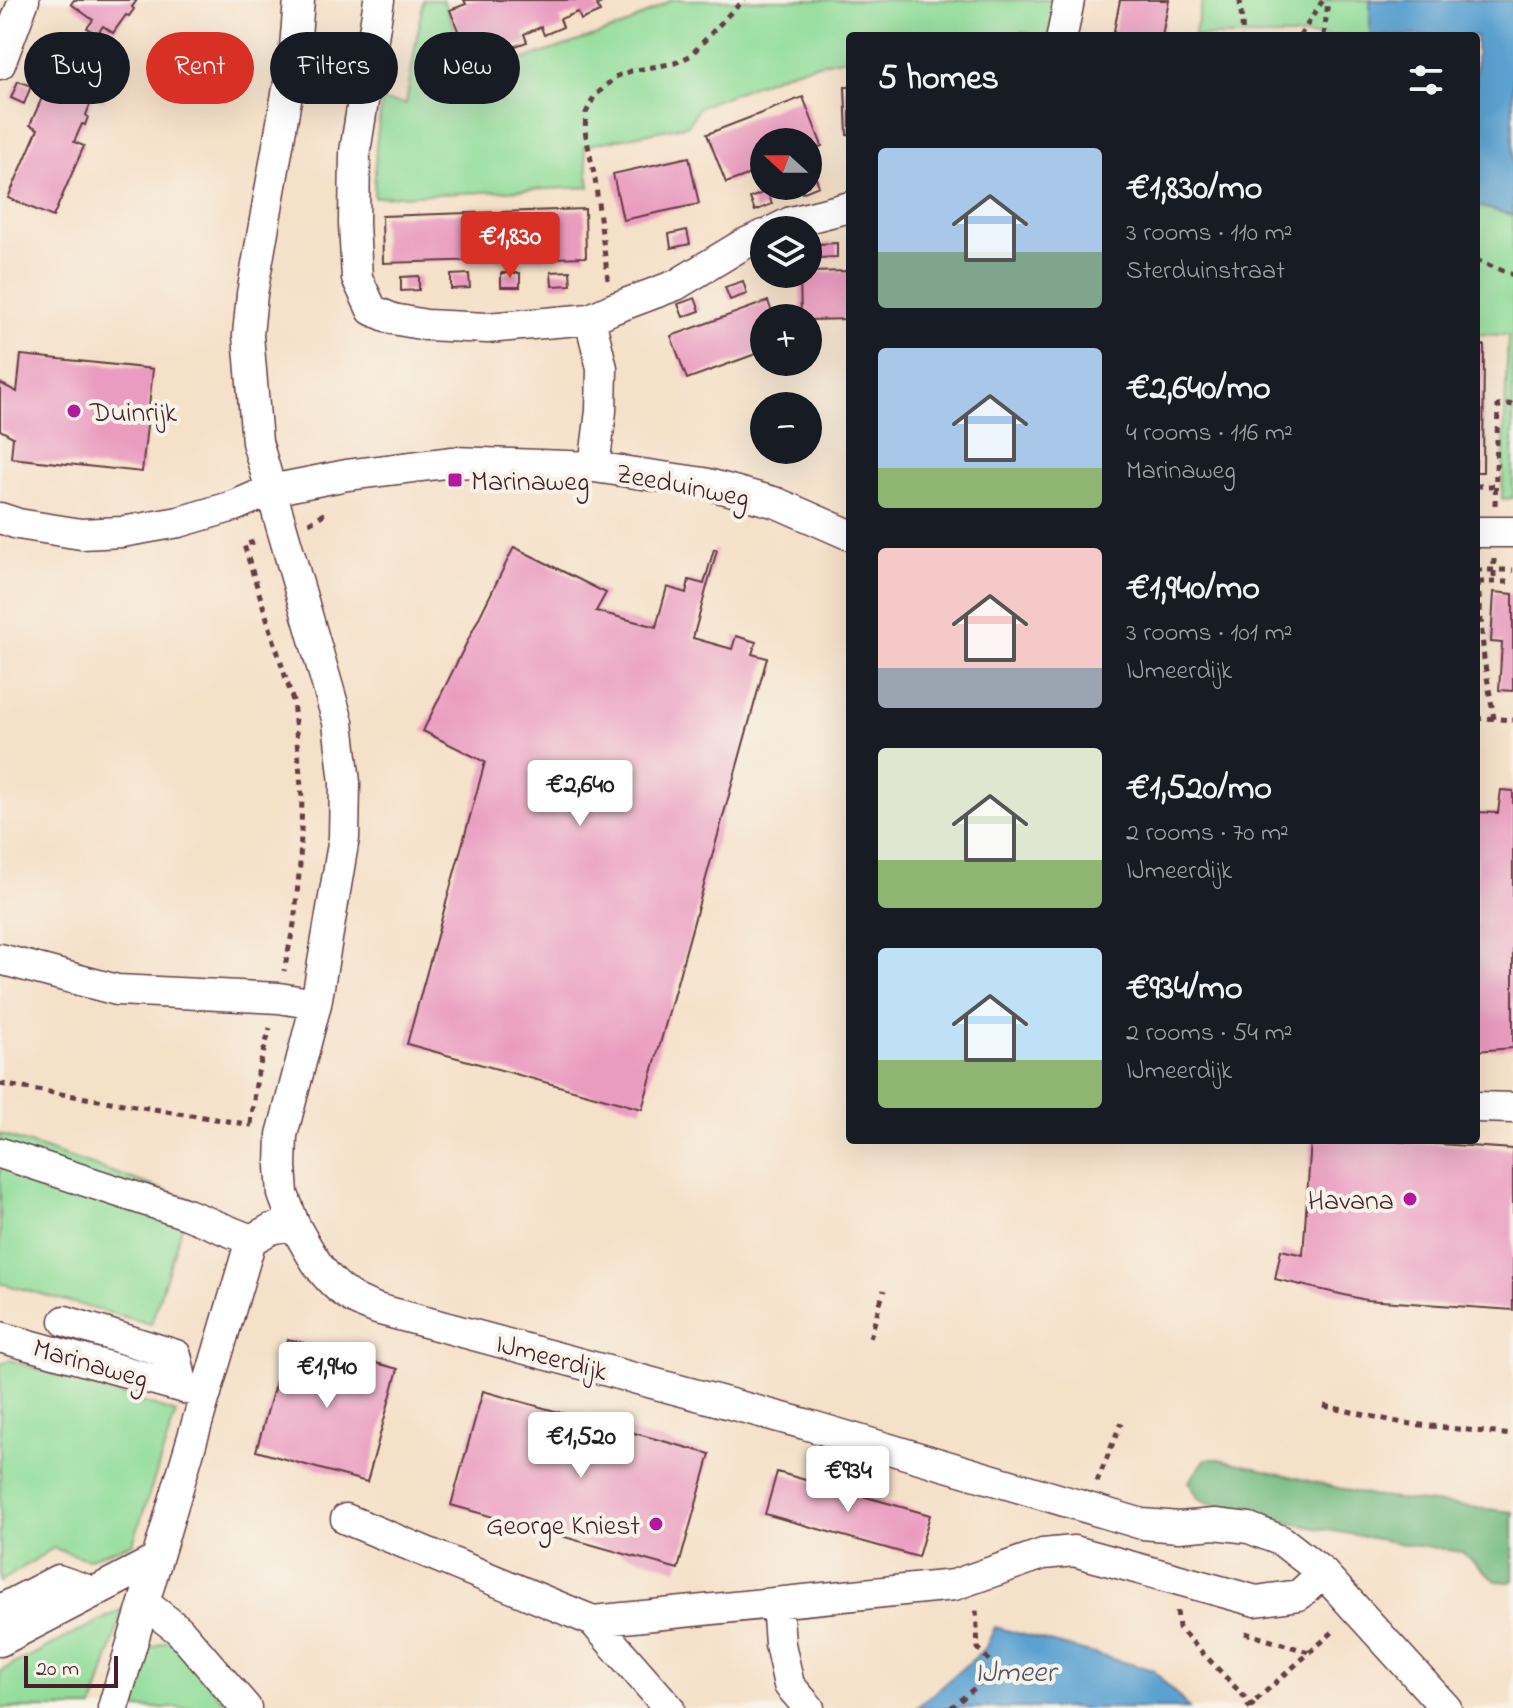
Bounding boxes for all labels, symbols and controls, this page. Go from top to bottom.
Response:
chip: Buy [24,32,130,104]
chip: Rent [146,32,254,104]
chip: Filters [270,32,398,104]
chip: New [414,32,520,104]
text: 5 homes [878,55,999,105]
icon: filters [1404,58,1448,102]
north arrow [750,128,822,200]
map controls [750,128,822,464]
text: €1,830/mo [1126,165,1262,215]
icon: home [942,180,1038,276]
pin: €1,830 [445,212,575,280]
text: 3 rooms · 110 m² [1126,215,1292,253]
button: layers [750,216,822,288]
text: €1,830 [479,219,541,257]
text: Sterduinstraat [1126,253,1285,291]
button: + [750,304,822,376]
text: €2,640/mo [1126,365,1271,415]
icon: home [942,380,1038,476]
button: − [750,392,822,464]
place label: Duinrijk [89,394,178,435]
marker: Duinrijk [65,402,83,420]
text: 4 rooms · 116 m² [1126,415,1293,453]
text: Marinaweg [1126,453,1236,491]
street label: Zeeduinweg [612,454,753,520]
place label: Marinaweg [471,463,589,504]
marker: Marinaweg [446,471,464,489]
text: €1,940/mo [1126,565,1260,615]
icon: home [942,580,1038,676]
text: 3 rooms · 101 m² [1126,615,1292,653]
text: IJmeerdijk [1126,653,1232,691]
pin: €2,640 [515,760,645,828]
text: €1,520/mo [1126,765,1272,815]
text: €2,640 [546,767,614,805]
icon: home [942,780,1038,876]
text: 2 rooms · 70 m² [1126,815,1289,853]
text: IJmeerdijk [1126,853,1232,891]
text: €934/mo [1126,965,1243,1015]
icon: home [942,980,1038,1076]
text: 2 rooms · 54 m² [1126,1015,1292,1053]
text: IJmeerdijk [1126,1053,1232,1091]
place label: Havana [1308,1182,1394,1223]
marker: Havana [1401,1190,1419,1208]
street label: IJmeerdijk [491,1325,612,1394]
street label: Marinaweg [28,1329,153,1401]
pin: €1,940 [262,1342,392,1410]
text: €1,940 [297,1349,357,1387]
pin: €1,520 [516,1412,646,1480]
text: €1,520 [546,1419,616,1457]
pin: €934 [801,1446,895,1514]
text: €934 [824,1453,872,1491]
place label: George Kniest [486,1507,640,1548]
marker: George Kniest [647,1515,665,1533]
scale bar [24,1652,118,1688]
water label: IJmeer [974,1652,1059,1696]
text: 20 m [36,1654,79,1686]

